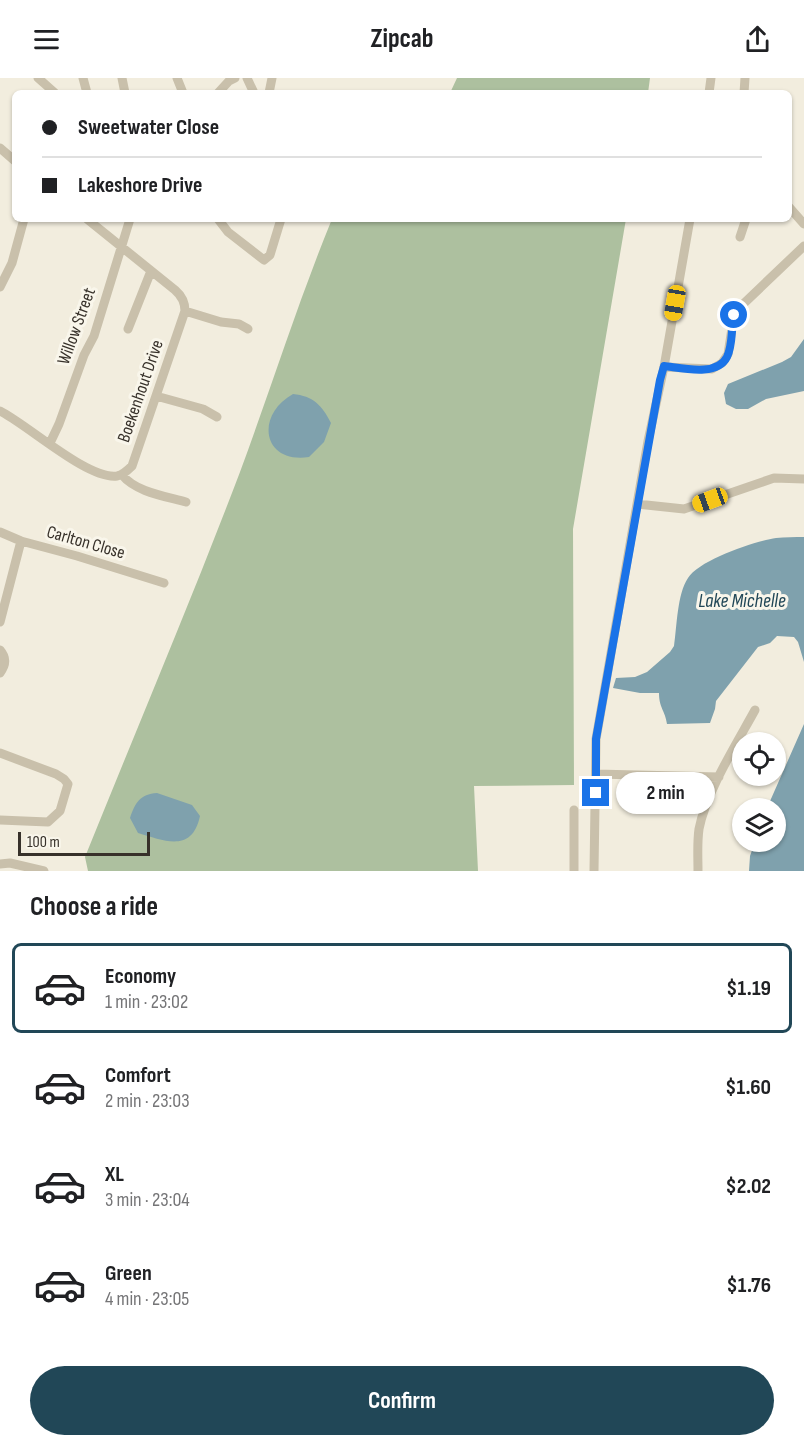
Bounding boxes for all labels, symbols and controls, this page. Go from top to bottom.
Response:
icon: menu [30,23,63,56]
text: Zipcab [370,23,434,55]
icon: share [741,23,774,56]
text: Sweetwater Close [78,114,219,141]
text: Lakeshore Drive [78,172,202,199]
street label: Willow Street [53,284,100,367]
car [663,284,687,322]
route start [720,301,747,328]
street label: Boekenhout Drive [113,337,168,445]
car [690,485,730,515]
street label: Carlton Close [44,521,127,564]
water label: Lake Michelle [698,589,786,613]
map controls [732,732,786,852]
button: locate [732,732,786,786]
callout: 2 min [617,772,716,814]
route end [582,779,609,806]
text: 2 min [646,781,685,805]
button: layers [732,798,786,852]
scale bar [18,829,150,856]
text: 100 m [27,833,60,852]
text: Choose a ride [30,891,158,923]
icon: car [33,961,87,1015]
text: Economy [105,963,176,990]
text: $1.19 [726,975,771,1002]
text: 1 min · 23:02 [105,990,188,1014]
icon: car [33,1060,87,1114]
text: Comfort [105,1062,171,1089]
text: $1.60 [725,1074,771,1101]
text: 2 min · 23:03 [105,1089,190,1113]
icon: car [33,1159,87,1213]
text: XL [105,1161,124,1188]
text: $2.02 [725,1173,771,1200]
text: 3 min · 23:04 [105,1188,190,1212]
icon: car [33,1258,87,1312]
text: Green [105,1260,152,1287]
text: $1.76 [726,1272,771,1299]
text: 4 min · 23:05 [105,1287,189,1311]
button: Confirm [30,1366,774,1435]

